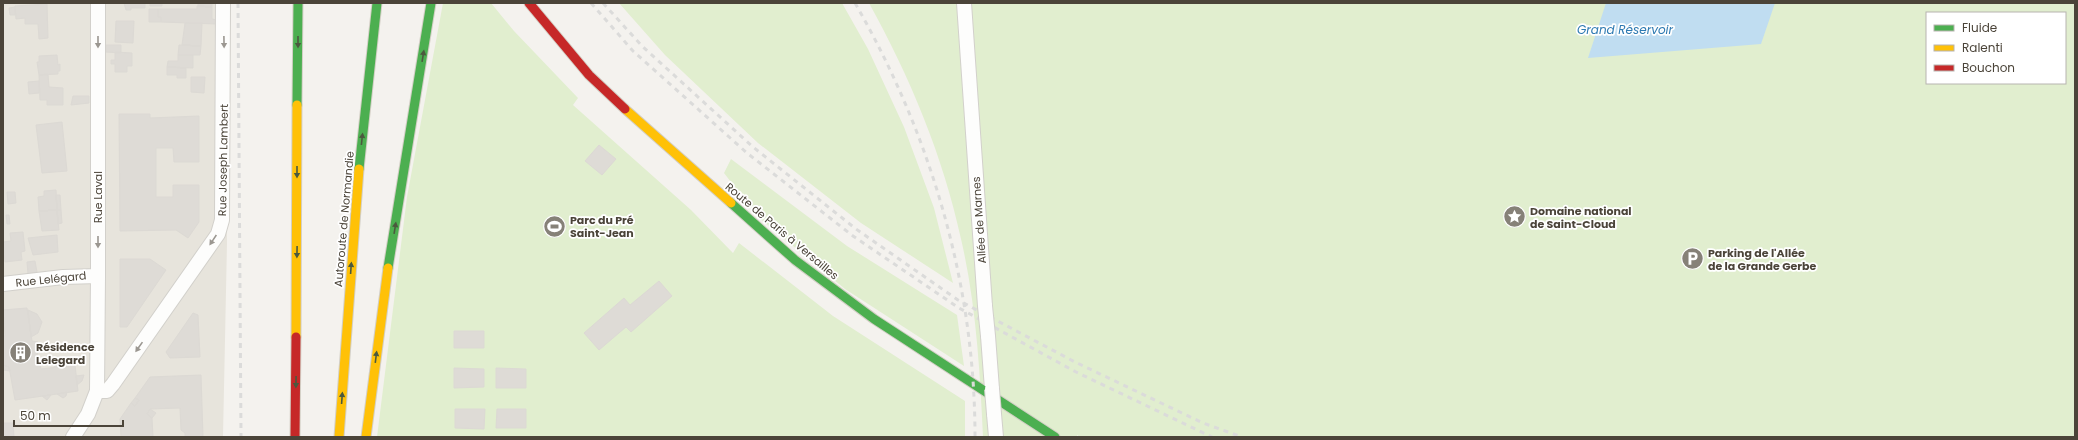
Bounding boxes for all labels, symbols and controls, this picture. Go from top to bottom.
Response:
legend [1926,12,2066,84]
text: Fluide [1962,19,1997,36]
water label: Grand Réservoir [1577,21,1674,38]
one-way arrow [95,36,101,49]
one-way arrow [221,36,227,49]
one-way arrow [295,36,301,49]
text: Ralenti [1962,39,2003,56]
one-way arrow [420,50,426,62]
text: Bouchon [1962,59,2015,76]
street label: Rue Joseph Lambert [214,104,232,216]
one-way arrow [359,133,366,145]
street label: Autoroute de Normandie [330,150,358,288]
one-way arrow [294,166,300,179]
street label: Rue Laval [90,171,106,223]
street label: Allée de Marnes [968,176,990,264]
street label: Route de Paris à Versailles [722,179,842,283]
place label: Domaine national de Saint-Cloud [1530,203,1632,232]
place icon: Domaine national de Saint-Cloud [1502,204,1528,230]
place label: Parc du Pré Saint-Jean [570,212,634,241]
sports icon: Parc du Pré Saint-Jean [542,213,568,239]
one-way arrow [392,222,398,234]
one-way arrow [210,234,217,246]
one-way arrow [95,236,101,249]
place label: Parking de l'Allée de la Grande Gerbe [1708,245,1817,274]
one-way arrow [294,246,300,259]
parking icon: Parking de l'Allée de la Grande Gerbe [1680,246,1706,272]
one-way arrow [348,262,355,274]
street label: Rue Lelégard [15,267,87,291]
place label: Résidence Lelegard [36,339,95,368]
building icon: Résidence Lelegard [8,340,34,366]
one-way arrow [135,341,143,352]
one-way arrow [373,351,379,363]
one-way arrow [292,376,299,388]
one-way arrow [338,392,345,404]
scale bar [14,402,123,428]
text: 50 m [20,407,51,424]

